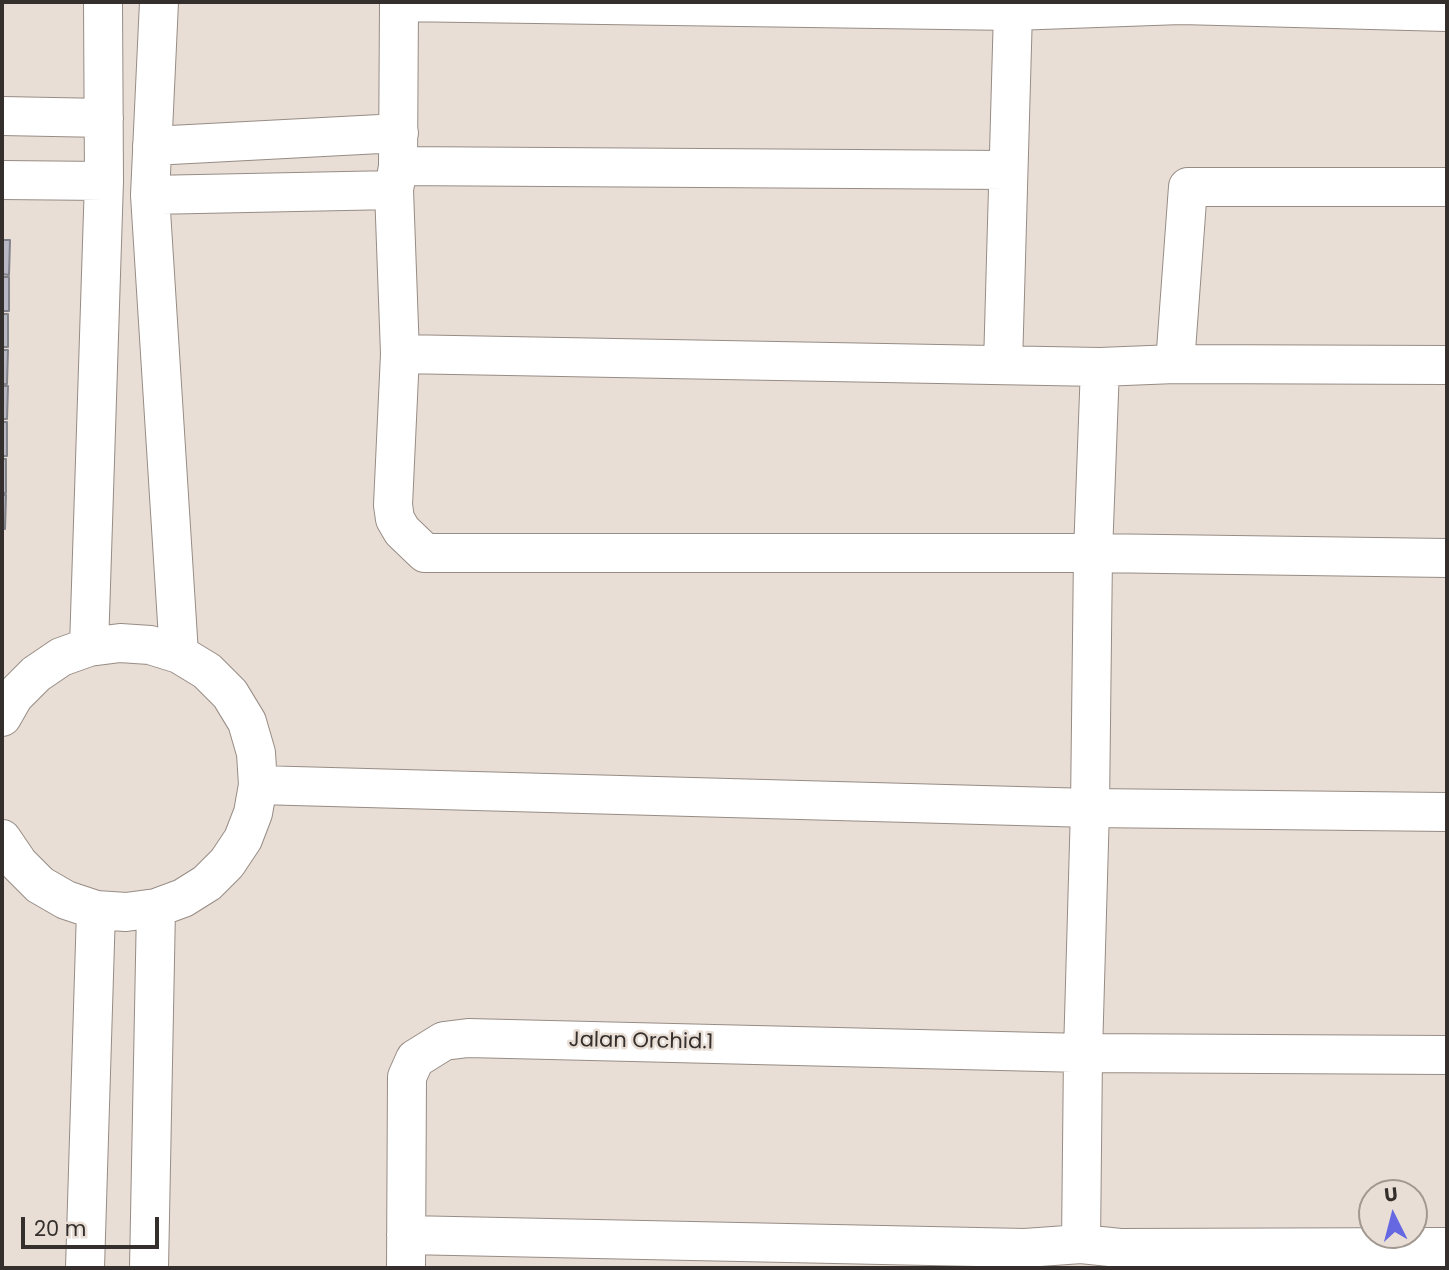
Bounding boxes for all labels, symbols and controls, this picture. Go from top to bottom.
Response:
street label: Jalan Orchid.1 [568,1028,714,1056]
north arrow [1358,1179,1428,1249]
text: U [1383,1180,1399,1209]
scale bar [24,1204,163,1248]
text: 20 m [34,1214,87,1243]

